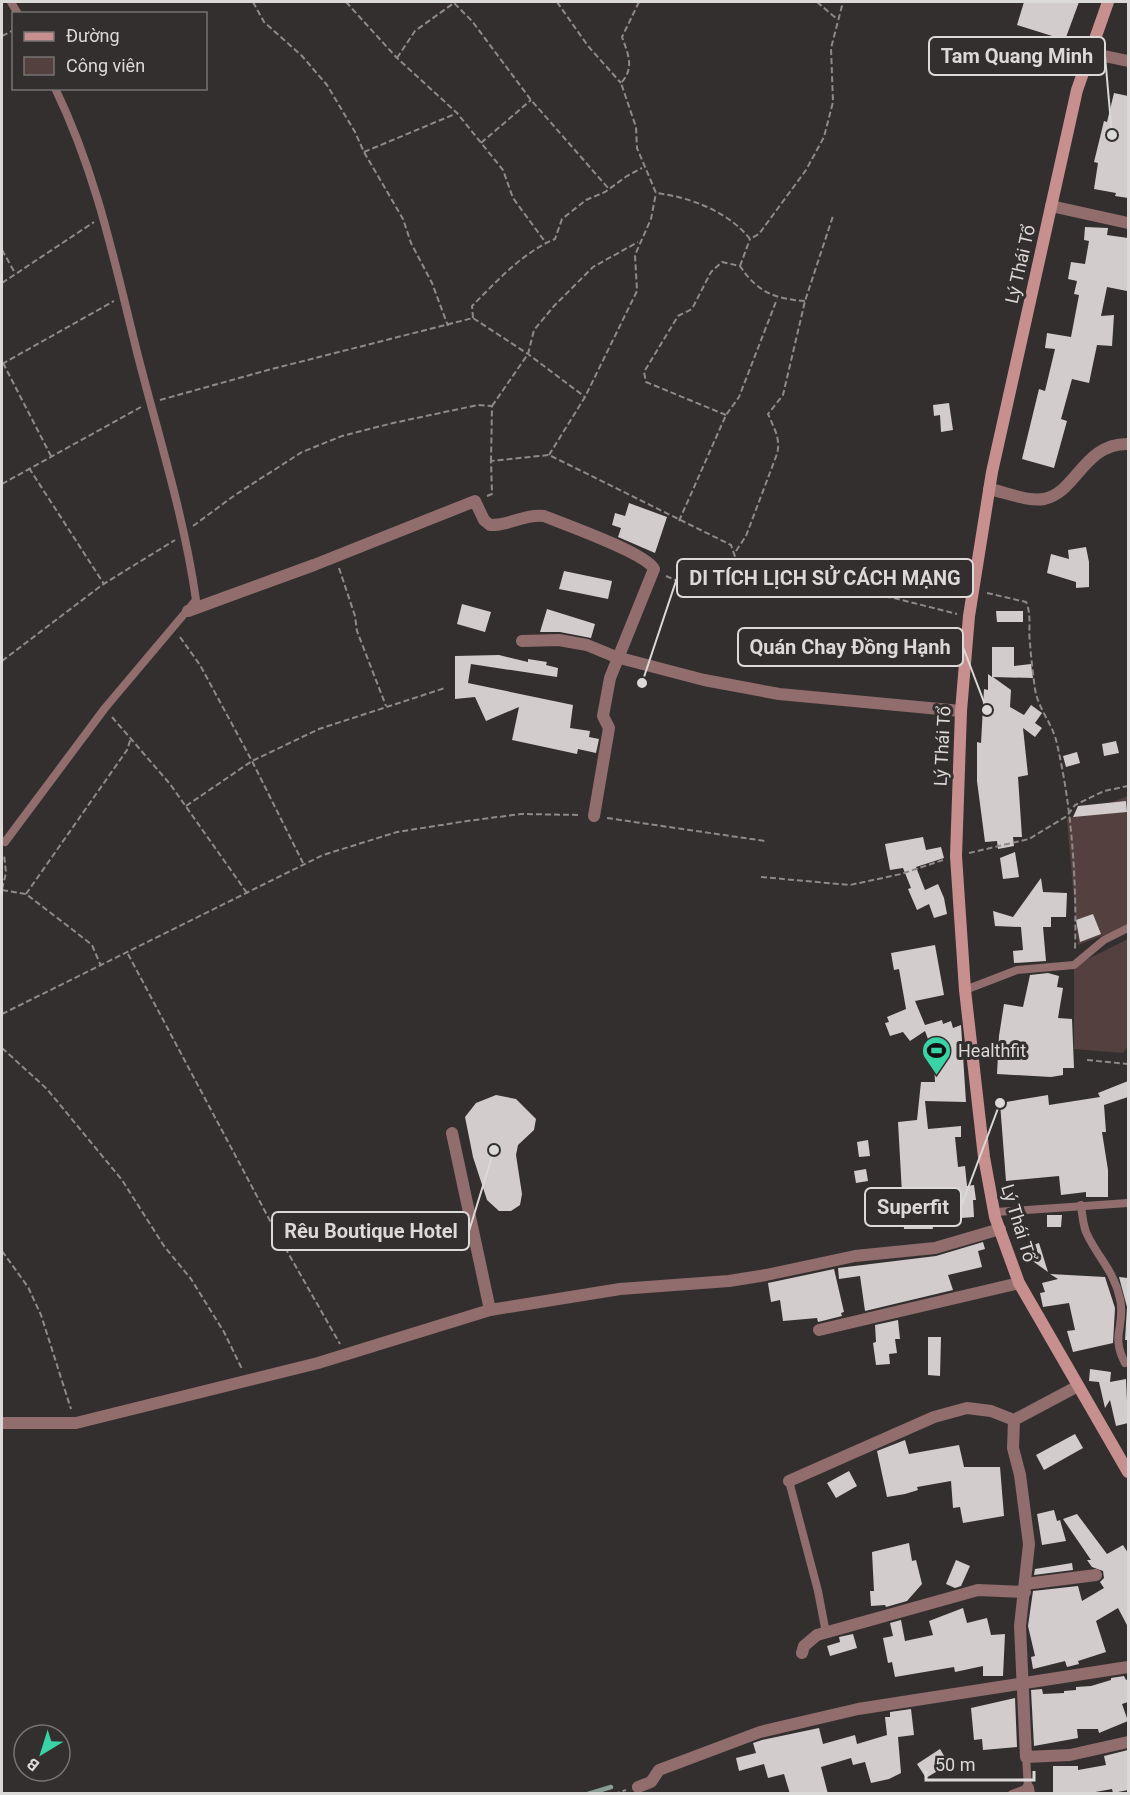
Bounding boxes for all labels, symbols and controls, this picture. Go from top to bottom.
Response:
legend [12,12,207,90]
text: Đường [66,25,120,46]
callout: Tam Quang Minh [929,37,1105,75]
text: Tam Quang Minh [941,44,1093,68]
text: Công viên [66,55,145,76]
street label: Lý Thái Tổ [1001,223,1039,305]
callout: DI TÍCH LỊCH SỬ CÁCH MẠNG [677,559,973,597]
text: DI TÍCH LỊCH SỬ CÁCH MẠNG [689,564,961,590]
callout: Quán Chay Đồng Hạnh [738,628,963,666]
text: Quán Chay Đồng Hạnh [749,635,951,659]
street label: Lý Thái Tổ [929,705,955,787]
sports icon: Healthfit [921,1034,953,1076]
place label: Healthfit [958,1040,1026,1061]
street label: Lý Thái Tổ [997,1182,1041,1264]
callout: Superfit [865,1188,961,1226]
text: Superfit [877,1195,949,1219]
callout: Rêu Boutique Hotel [272,1212,469,1250]
text: Rêu Boutique Hotel [284,1219,458,1243]
north arrow [12,1723,72,1783]
scale bar [926,1744,1034,1782]
text: B [23,1754,43,1775]
text: 50 m [935,1754,975,1775]

